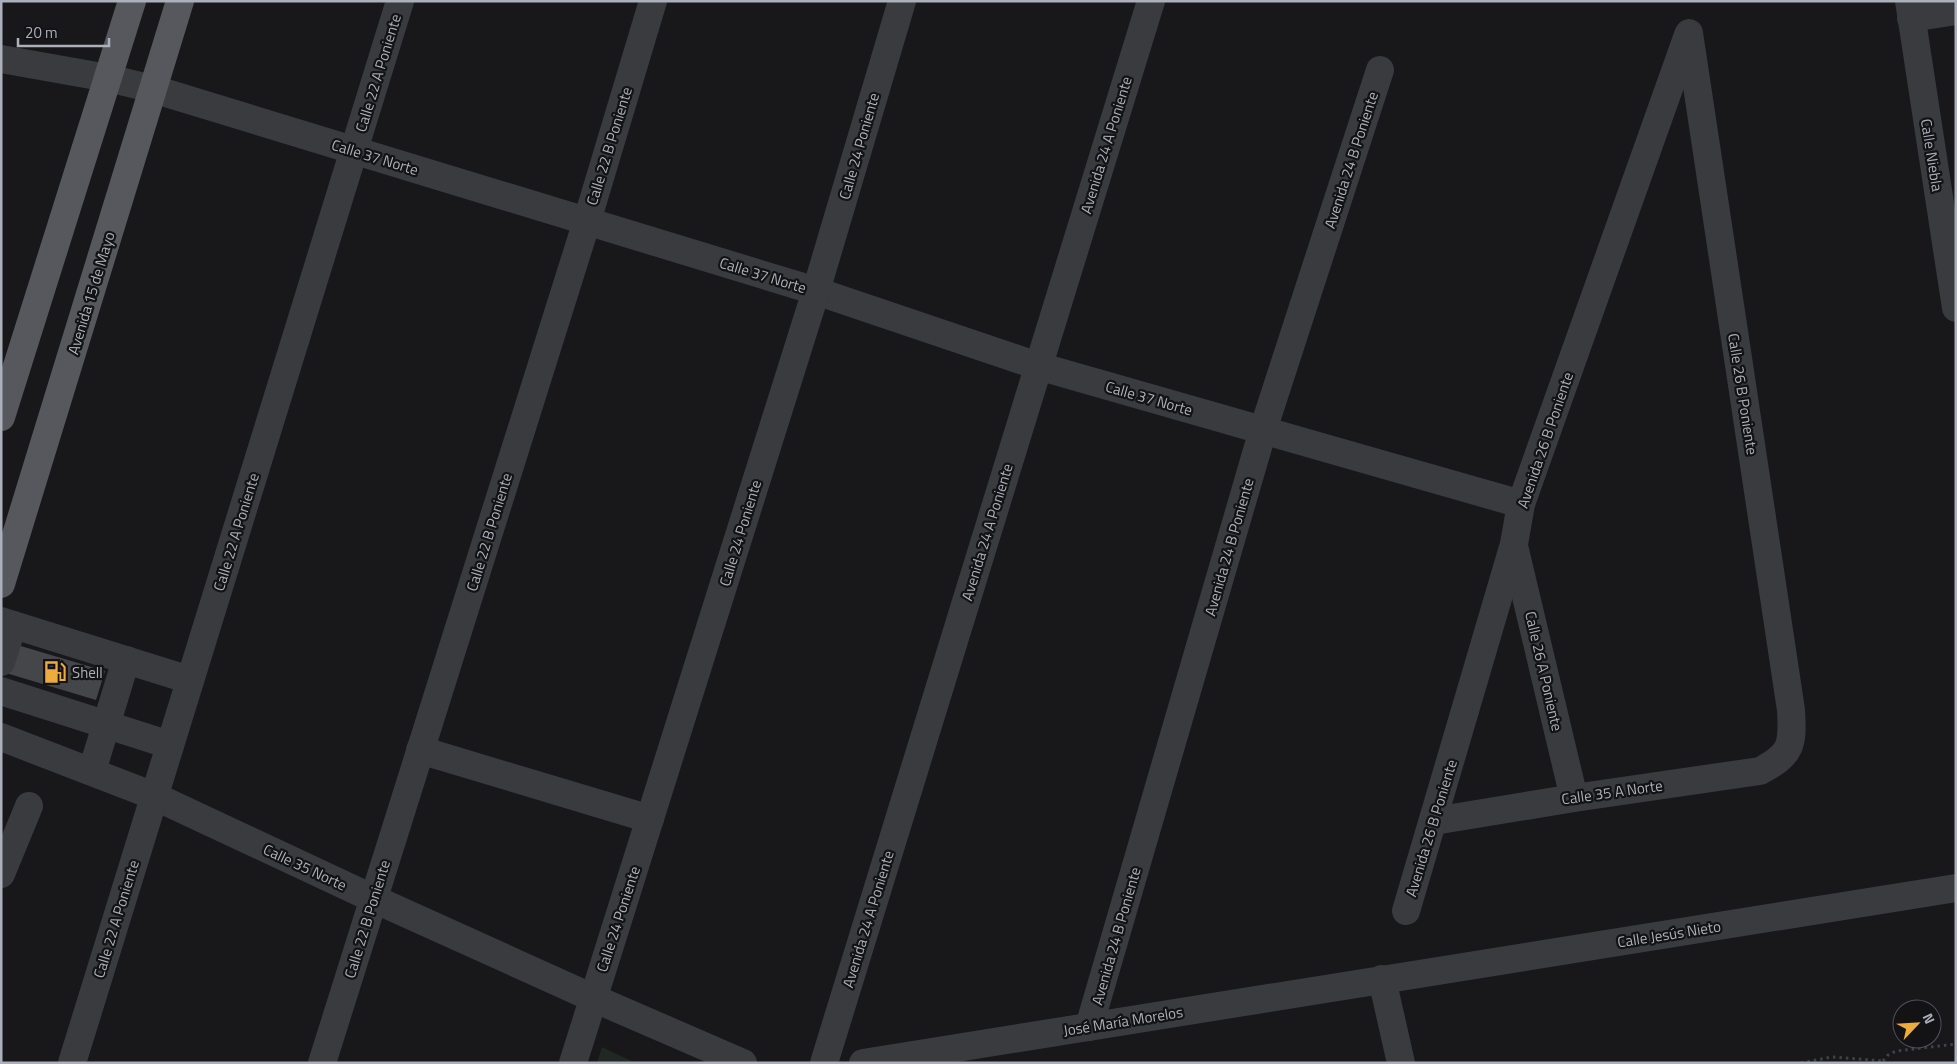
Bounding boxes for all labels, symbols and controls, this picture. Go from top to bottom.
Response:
street label: Calle 22 A Poniente [349,11,407,135]
scale bar [18,15,109,47]
text: 20 m [25,21,58,44]
street label: Avenida 24 A Poniente [1074,74,1138,216]
street label: Calle 22 B Poniente [580,84,638,208]
street label: Avenida 24 B Poniente [1318,89,1384,231]
street label: Calle 24 Poniente [833,90,885,202]
street label: Calle Niebla [1915,117,1949,193]
street label: Calle 37 Norte [329,133,421,181]
street label: Avenida 15 de Mayo [61,229,121,357]
street label: Calle 37 Norte [717,251,809,299]
street label: Calle 26 B Poniente [1722,332,1764,456]
street label: Avenida 26 B Poniente [1511,369,1579,511]
street label: Calle 37 Norte [1103,375,1195,421]
street label: Avenida 24 A Poniente [955,461,1019,603]
street label: Calle 22 A Poniente [207,470,265,594]
street label: Calle 22 B Poniente [460,470,518,594]
street label: Avenida 24 B Poniente [1198,475,1260,619]
street label: Calle 24 Poniente [713,477,767,589]
street label: Calle 26 A Poniente [1519,609,1569,733]
fuel station icon: Shell [42,659,68,685]
place label: Shell [72,661,103,684]
street label: Avenida 26 B Poniente [1399,756,1463,900]
street label: Calle 35 A Norte [1560,774,1664,810]
street label: Calle 35 Norte [260,838,350,896]
street label: Avenida 24 A Poniente [836,848,900,990]
street label: Calle 22 A Poniente [87,857,145,981]
street label: Calle 22 B Poniente [338,857,396,981]
street label: Calle 24 Poniente [590,863,646,975]
street label: Avenida 24 B Poniente [1085,864,1147,1008]
street label: Calle Jesús Nieto [1616,914,1723,954]
north arrow [1892,999,1942,1049]
street label: José María Morelos [1062,1000,1185,1042]
text: N [1918,1009,1941,1027]

